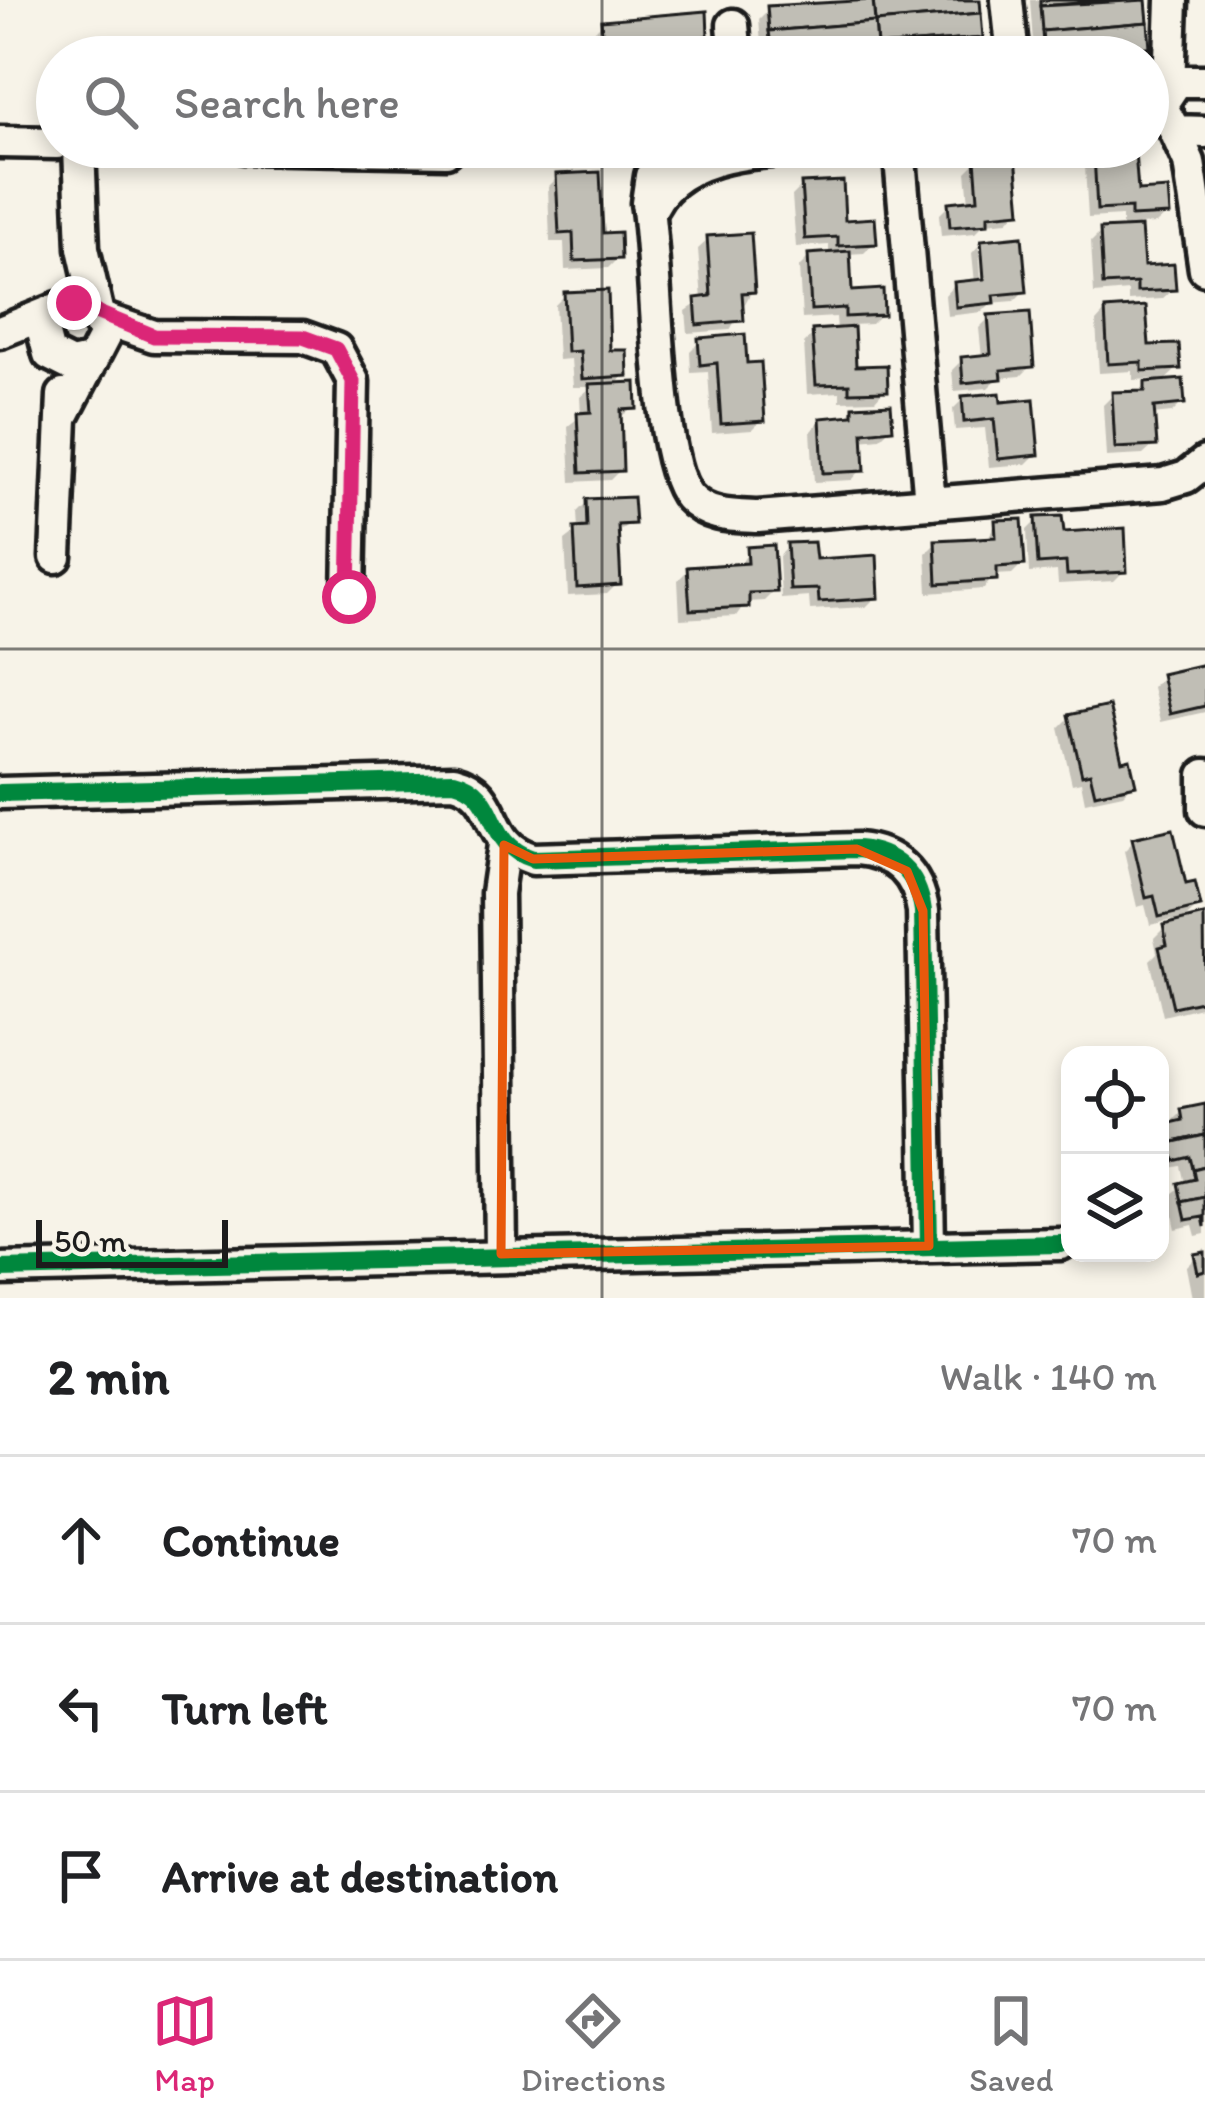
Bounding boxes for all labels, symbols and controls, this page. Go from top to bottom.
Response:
search box [36,36,1169,168]
icon: search [78,69,144,135]
text: Search here [174,75,400,129]
route end [47,276,101,330]
route start [322,570,376,624]
map controls [1061,1046,1169,1262]
button: locate [1061,1046,1169,1154]
button: layers [1061,1154,1169,1262]
scale bar [36,1214,228,1267]
text: 50 m [54,1221,127,1260]
text: 2 min [48,1346,169,1407]
text: Walk · 140 m [940,1353,1157,1400]
icon: ahead [48,1507,114,1573]
text: Continue [162,1513,340,1567]
text: 70 m [1072,1516,1157,1563]
icon: left [48,1675,114,1741]
text: Turn left [162,1681,328,1735]
text: 70 m [1072,1684,1157,1731]
icon: arrive [48,1843,114,1909]
text: Arrive at destination [162,1849,558,1903]
tab: Map [152,1988,218,2099]
tab: Directions [521,1988,666,2099]
tab: Saved [969,1988,1053,2099]

